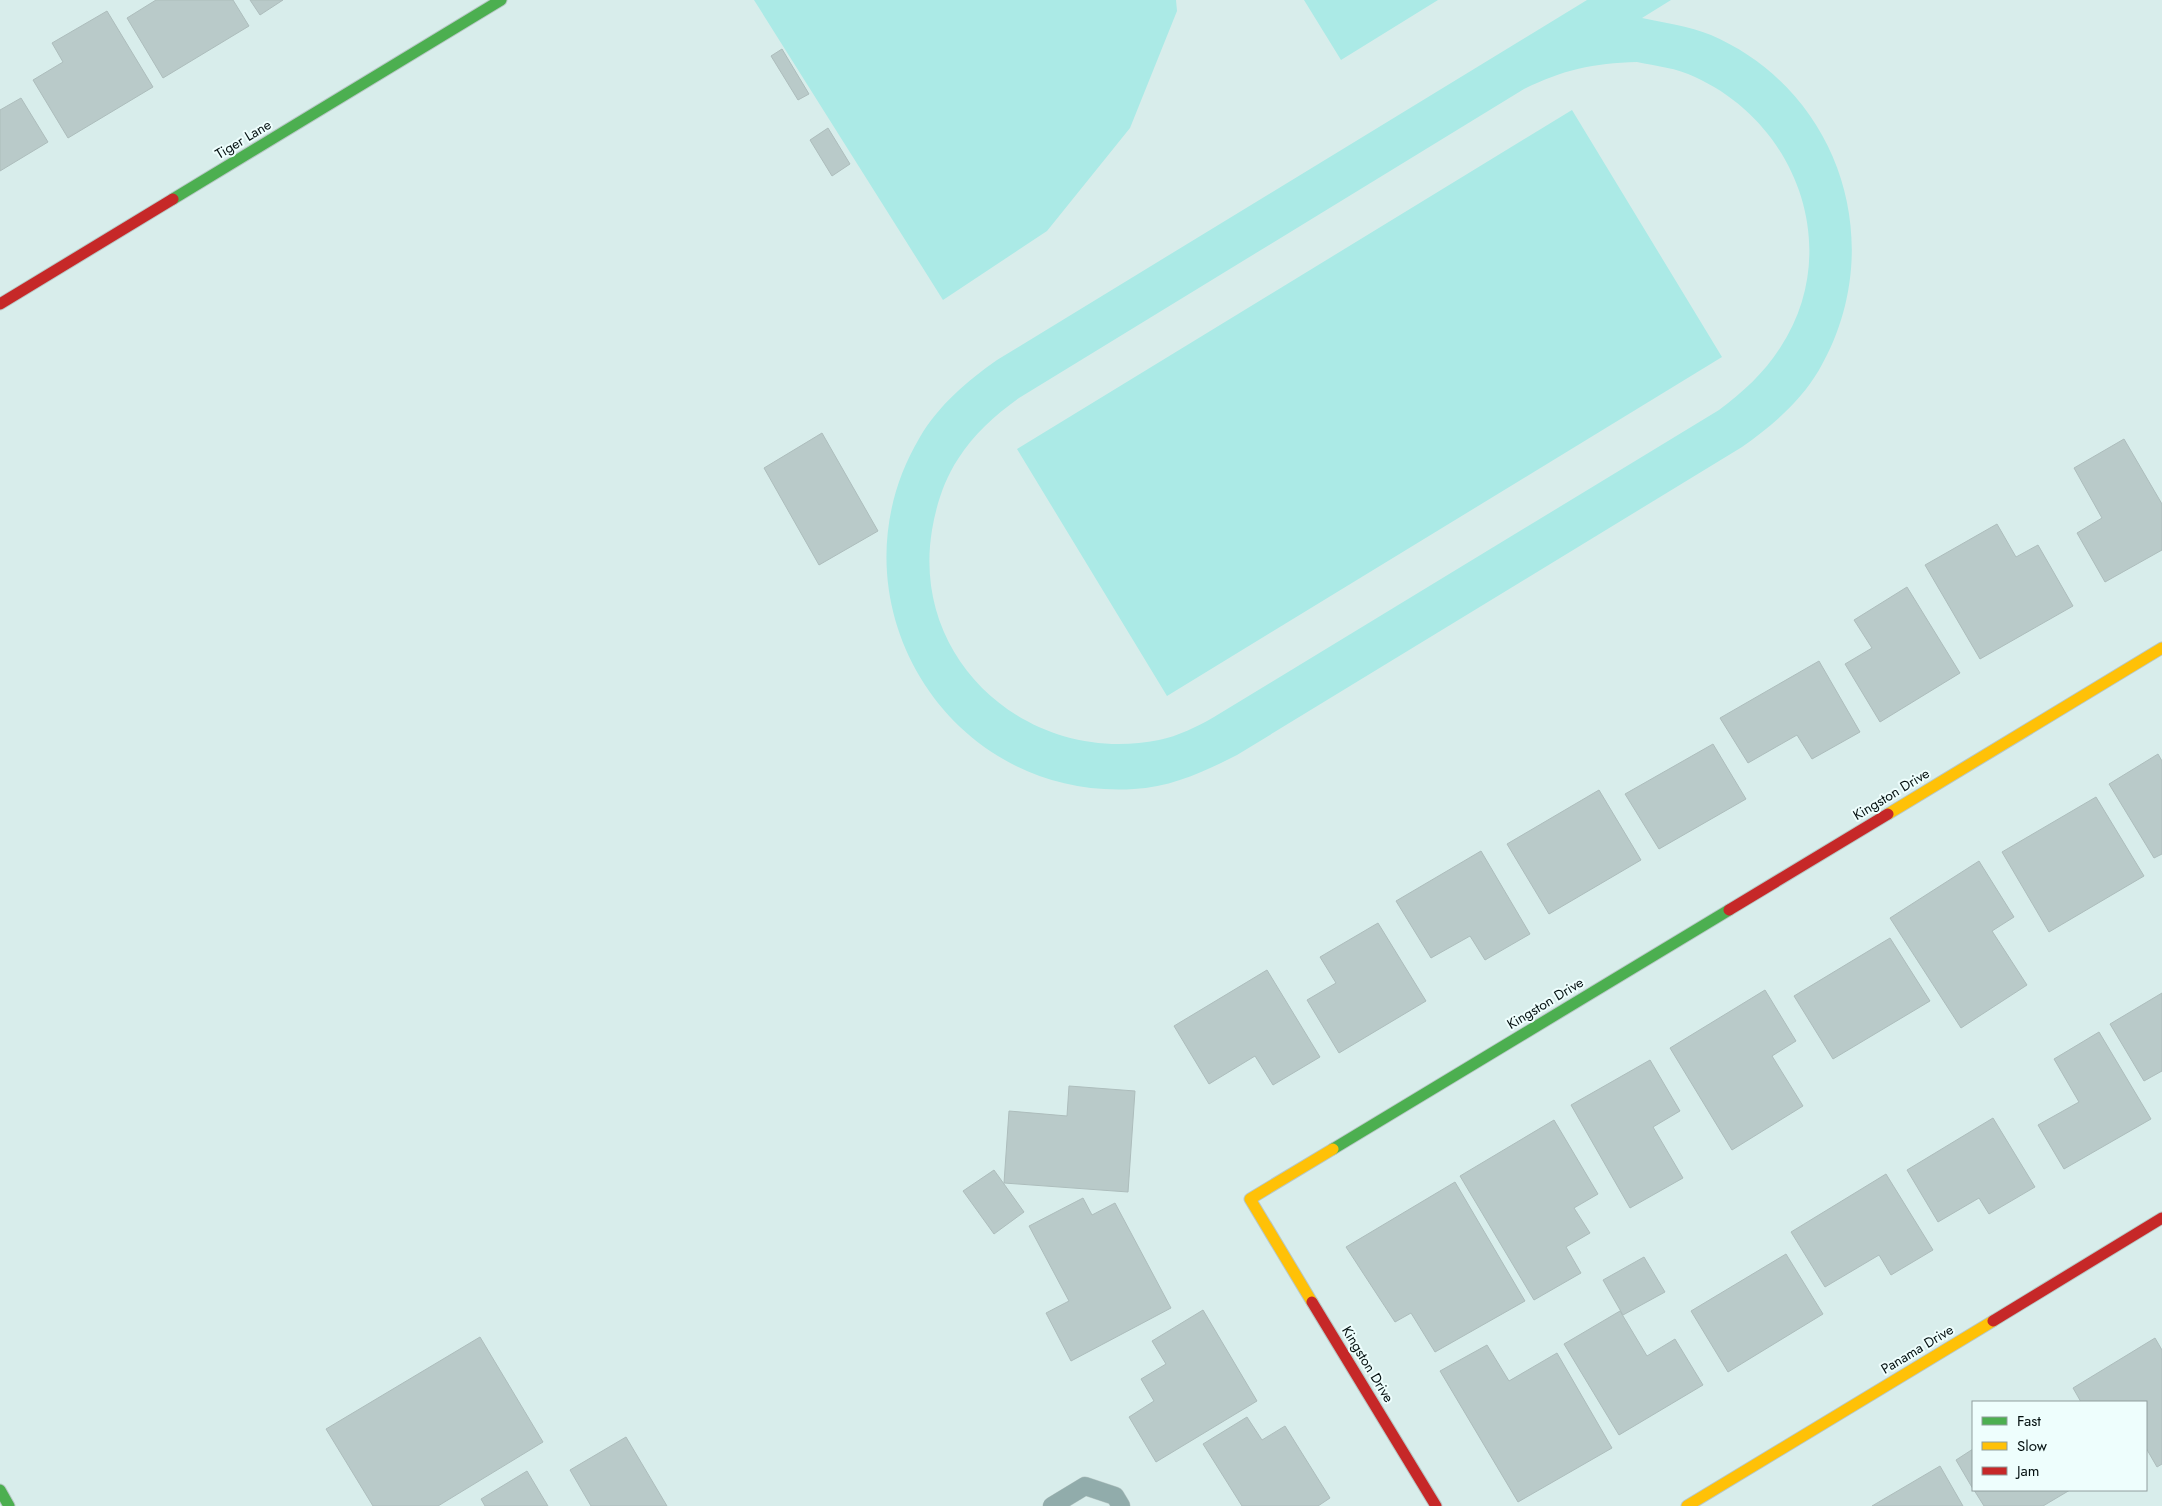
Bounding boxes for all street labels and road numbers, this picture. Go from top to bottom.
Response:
street label: Tiger Lane [211,114,275,164]
street label: Kingston Drive [1849,763,1933,825]
street label: Kingston Drive [1503,972,1587,1034]
street label: Panama Drive [1877,1320,1957,1378]
street label: Kingston Drive [1337,1322,1399,1406]

